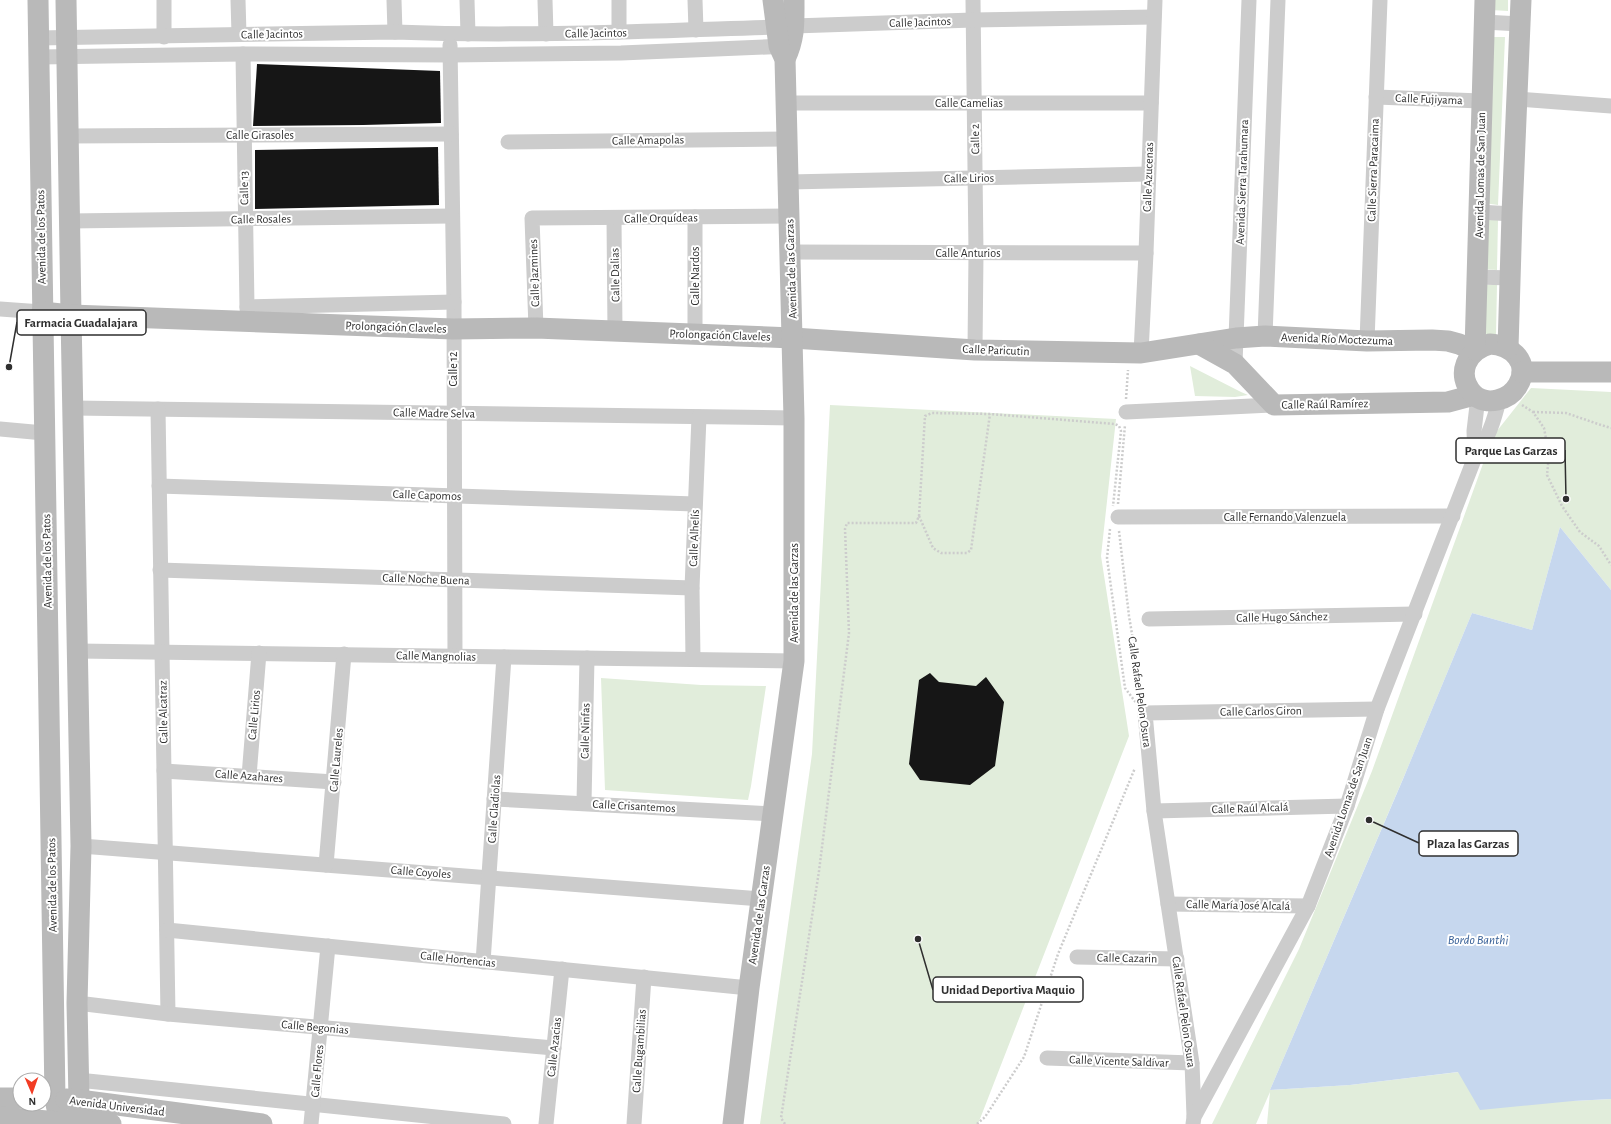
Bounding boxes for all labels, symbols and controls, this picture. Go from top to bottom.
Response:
street label: Calle Jacintos [889,15,951,29]
street label: Calle Jacintos [565,26,627,40]
street label: Calle Jacintos [241,27,303,41]
street label: Calle Fujiyama [1395,92,1463,107]
street label: Calle Camelias [935,97,1003,109]
street label: Avenida Lomas de San Juan [1473,112,1487,238]
street label: Calle Sierra Paracaima [1365,118,1381,222]
street label: Avenida Sierra Tarahumara [1234,119,1250,245]
street label: Calle 2 [969,123,981,154]
street label: Calle Girasoles [226,129,294,141]
street label: Calle Amapolas [612,133,684,147]
street label: Calle Azucenas [1141,142,1155,212]
street label: Calle 13 [238,171,250,205]
street label: Calle Lirios [944,172,994,184]
street label: Avenida de los Patos [34,190,48,284]
street label: Calle Orquídeas [624,211,698,225]
street label: Calle Rosales [231,212,291,226]
street label: Avenida de las Garzas [783,219,799,319]
street label: Calle Jazmines [527,239,541,307]
street label: Calle Nardos [689,246,701,306]
street label: Calle Anturios [935,247,1001,259]
street label: Calle Dalias [609,248,621,302]
callout: Farmacia Guadalajara [17,310,146,335]
text: Farmacia Guadalajara [24,317,138,330]
street label: Prolongación Claveles [345,319,447,335]
street label: Prolongación Claveles [669,327,771,343]
street label: Avenida Río Moctezuma [1281,331,1394,347]
street label: Calle Paricutin [962,343,1030,357]
street label: Calle 12 [447,351,459,386]
street label: Calle Raúl Ramírez [1281,397,1369,411]
street label: Calle Madre Selva [393,406,476,420]
callout: Parque Las Garzas [1456,438,1565,463]
text: Parque Las Garzas [1464,445,1558,458]
street label: Calle Capomos [392,488,462,502]
street label: Calle Alhelís [687,509,701,567]
street label: Calle Fernando Valenzuela [1224,511,1347,523]
street label: Avenida de los Patos [40,514,54,608]
street label: Avenida de las Garzas [788,543,800,643]
street label: Calle Noche Buena [382,571,470,587]
street label: Calle Hugo Sánchez [1236,610,1328,624]
street label: Calle Rafael Pelon Osura [1126,636,1154,749]
street label: Calle Mangnolias [396,649,476,663]
street label: Calle Alcatraz [156,680,170,744]
street label: Calle Lirios [246,689,262,741]
street label: Calle Ninfas [579,703,591,759]
street label: Calle Carlos Giron [1220,704,1302,718]
street label: Calle Laureles [327,728,345,792]
street label: Avenida Lomas de San Juan [1322,735,1374,859]
street label: Calle Azahares [215,768,283,784]
street label: Calle Gladiolas [486,774,502,844]
street label: Calle Crisantemos [592,798,676,814]
street label: Calle Raúl Alcalá [1211,801,1289,815]
callout: Plaza las Garzas [1419,831,1518,856]
street label: Avenida de los Patos [45,838,59,932]
text: Plaza las Garzas [1427,838,1509,851]
street label: Calle Coyoles [390,864,452,881]
street label: Avenida de las Garzas [746,865,772,965]
street label: Calle María José Alcalá [1186,898,1291,912]
water label: Bordo Banthi [1448,934,1508,947]
street label: Calle Hortencias [420,949,496,969]
street label: Calle Cazarin [1097,951,1157,965]
street label: Calle Rafael Pelon Osura [1170,956,1198,1069]
callout: Unidad Deportiva Maquio [933,977,1083,1002]
text: Unidad Deportiva Maquio [941,984,1076,997]
street label: Calle Bugambilias [630,1009,648,1093]
street label: Calle Azacias [545,1016,563,1078]
street label: Calle Begonias [281,1018,349,1036]
street label: Calle Flores [309,1044,325,1098]
street label: Calle Vicente Saldívar [1069,1053,1169,1069]
north arrow [12,1072,52,1112]
street label: Avenida Universidad [69,1094,165,1118]
text: N [28,1096,36,1107]

